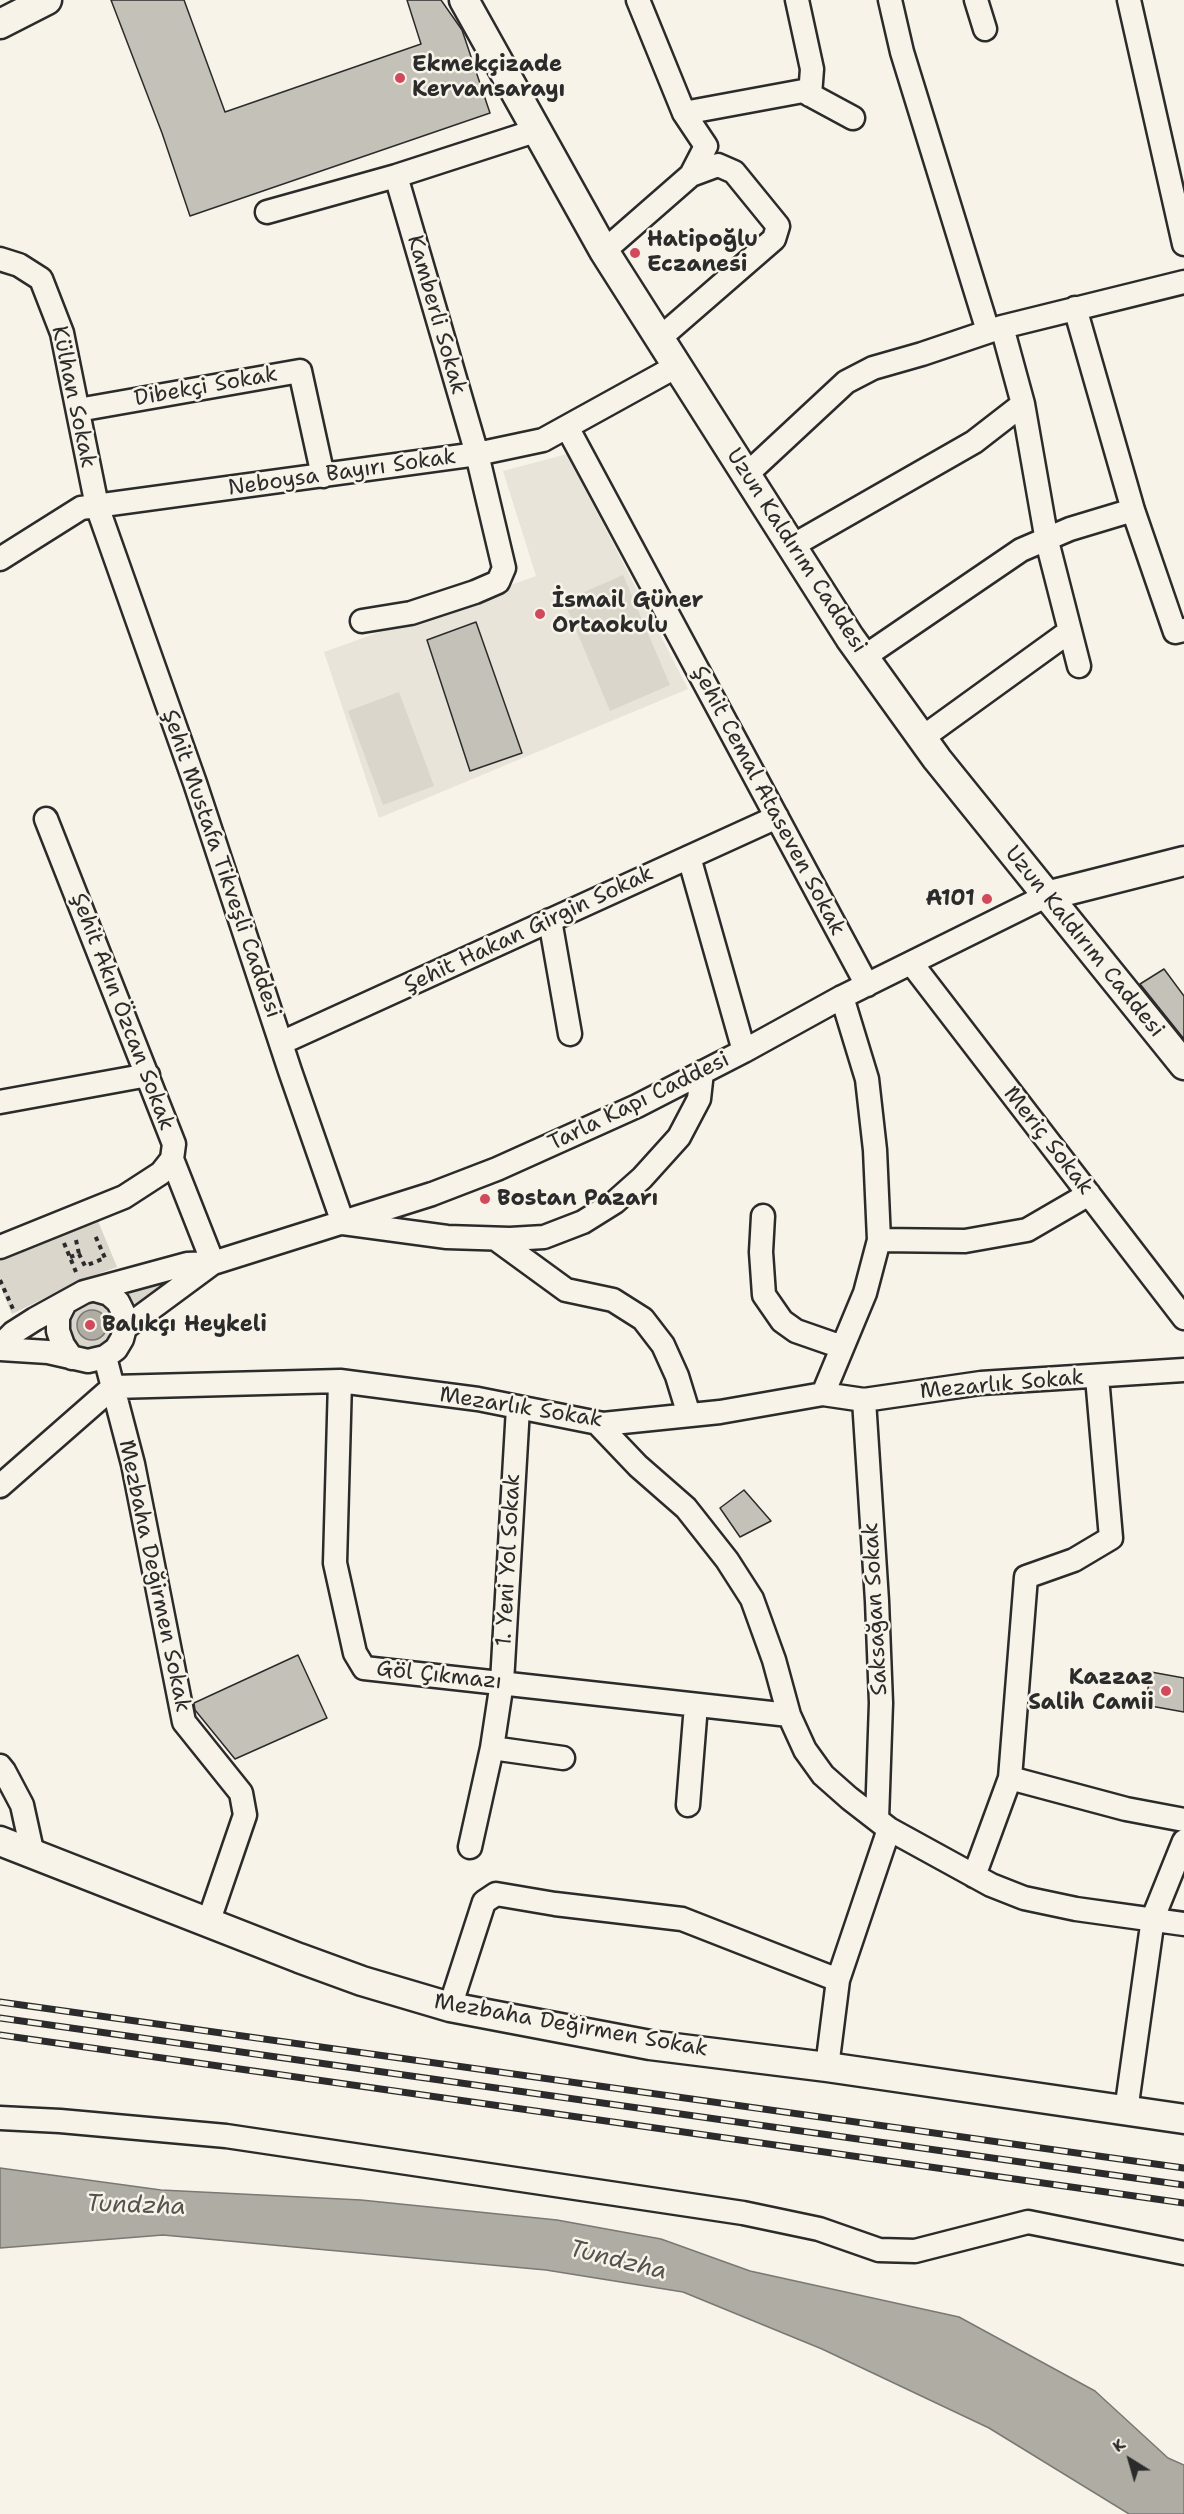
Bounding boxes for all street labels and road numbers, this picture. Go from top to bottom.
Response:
street label: Kamberli Sokak [401,232,471,398]
street label: Külhan Sokak [45,324,101,470]
street label: Dibekçi Sokak [132,361,280,413]
street label: Neboysa Bayırı Sokak [226,444,458,502]
street label: Uzun Kaldırım Caddesi [720,444,872,658]
street label: Şehit Cemal Ataseven Sokak [685,662,851,940]
street label: Şehit Mustafa Tikveşli Caddesi [156,706,286,1022]
street label: Uzun Kaldırım Caddesi [999,841,1169,1043]
street label: Şehit Hakan Girgin Sokak [400,861,658,999]
street label: Şehit Akın Özcan Sokak [64,889,180,1135]
street label: Tarla Kapı Caddesi [544,1047,734,1157]
street label: Meriç Sokak [997,1081,1099,1201]
street label: Mezarlık Sokak [919,1365,1085,1405]
street label: Mezarlık Sokak [438,1382,604,1434]
street label: Mezbaha Değirmen Sokak [112,1437,196,1715]
street label: 1. Yeni Yol Sokak [491,1473,527,1647]
street label: Saksağan Sokak [858,1522,894,1696]
street label: Göl Çıkmazı [375,1656,503,1696]
street label: Mezbaha Değirmen Sokak [432,1989,710,2063]

